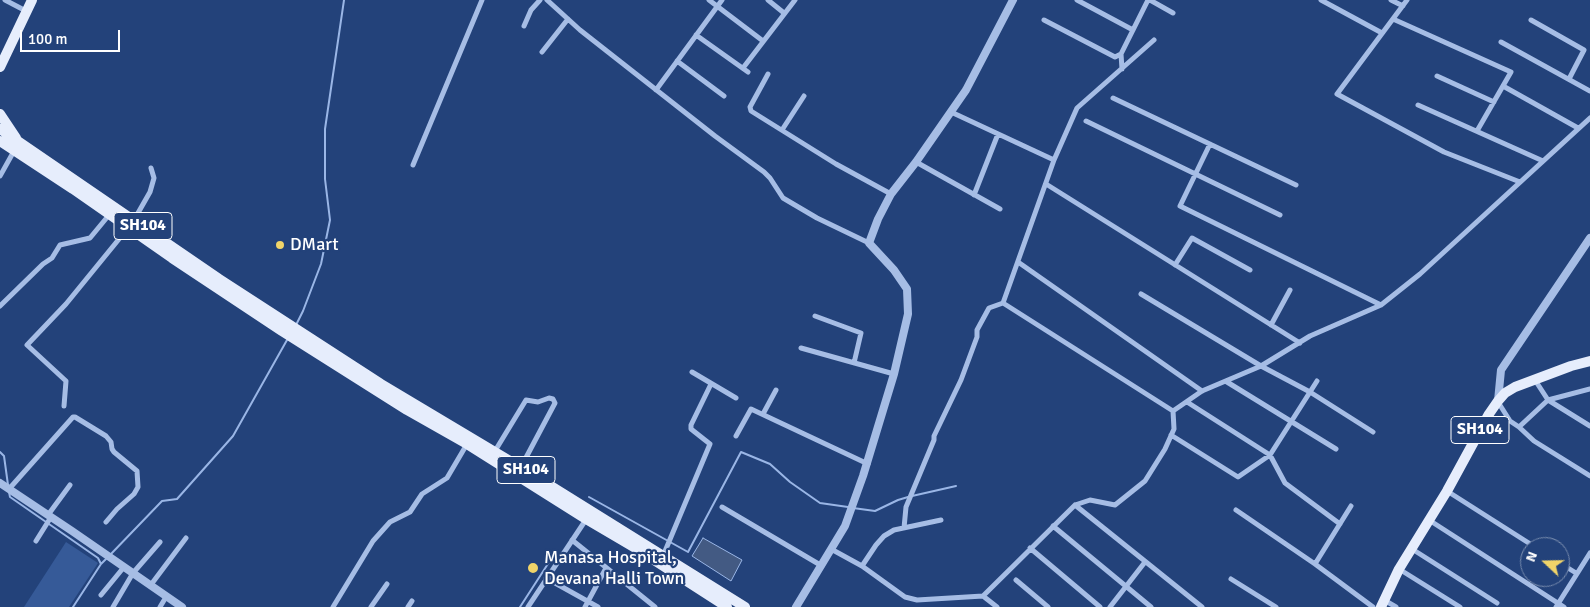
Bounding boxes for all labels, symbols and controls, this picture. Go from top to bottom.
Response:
scale bar [22,20,122,52]
text: 100 m [28,30,68,48]
road number: SH104 [114,212,172,240]
place label: DMart [290,234,339,256]
marker: DMart [274,239,286,251]
road number: SH104 [1451,416,1509,444]
road number: SH104 [497,456,555,484]
north arrow [1520,537,1570,587]
place label: Manasa Hospital, Devana Halli Town [544,547,684,590]
text: N [1522,549,1541,564]
marker: Manasa Hospital, Devana Halli Town [526,561,540,575]

